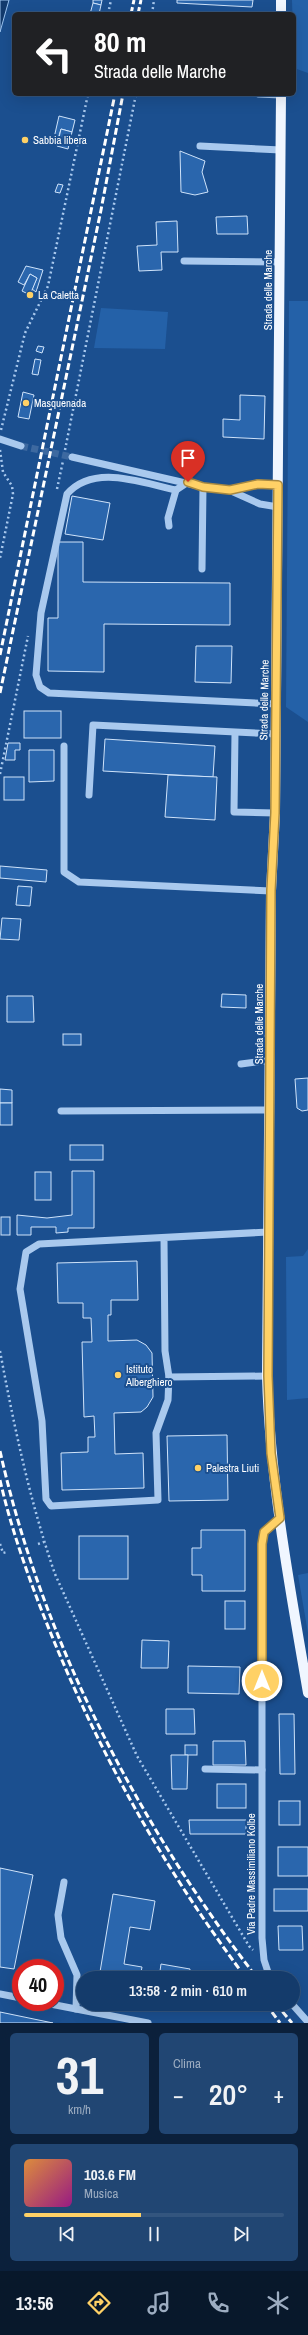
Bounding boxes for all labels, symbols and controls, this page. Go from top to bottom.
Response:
text: 80 m [94,23,146,61]
icon: left [28,28,80,80]
text: Strada delle Marche [94,59,226,84]
place label: Sabbia libera [33,133,87,147]
marker: Sabbia libera [20,135,30,145]
street label: Strada delle Marche [261,250,275,330]
place label: La Caletta [38,288,79,302]
marker: La Caletta [25,290,35,300]
place label: Masquenada [34,396,86,410]
marker: Masquenada [21,398,31,408]
pin [171,441,205,482]
icon: arrive [177,447,199,469]
street label: Strada delle Marche [256,660,272,740]
street label: Strada delle Marche [252,984,266,1064]
place label: Istituto Alberghiero [125,1362,173,1389]
marker: Istituto Alberghiero [113,1370,123,1380]
place label: Palestra Liuti [206,1461,259,1475]
marker: Palestra Liuti [193,1463,203,1473]
position arrow [241,1660,283,1702]
street label: Via Padre Massimiliano Kolbe [244,1813,258,1935]
speed limit sign: 40 [12,1959,64,2011]
text: 13:58 · 2 min · 610 m [129,1980,247,2001]
text: 31 [56,2040,103,2110]
text: Clima [173,2055,201,2072]
text: 20° [209,2074,248,2114]
text: − [173,2080,184,2110]
text: + [273,2080,284,2110]
text: km/h [68,2101,91,2118]
text: 103.6 FM [84,2164,136,2185]
text: Musica [84,2185,118,2202]
icon: previous [56,2223,78,2245]
icon: pause [143,2223,165,2245]
icon: next [230,2223,252,2245]
icon: directions [85,2289,113,2317]
icon: music [145,2289,173,2317]
icon: phone [204,2289,232,2317]
icon: climate [264,2289,292,2317]
text: 13:56 [16,2291,54,2316]

